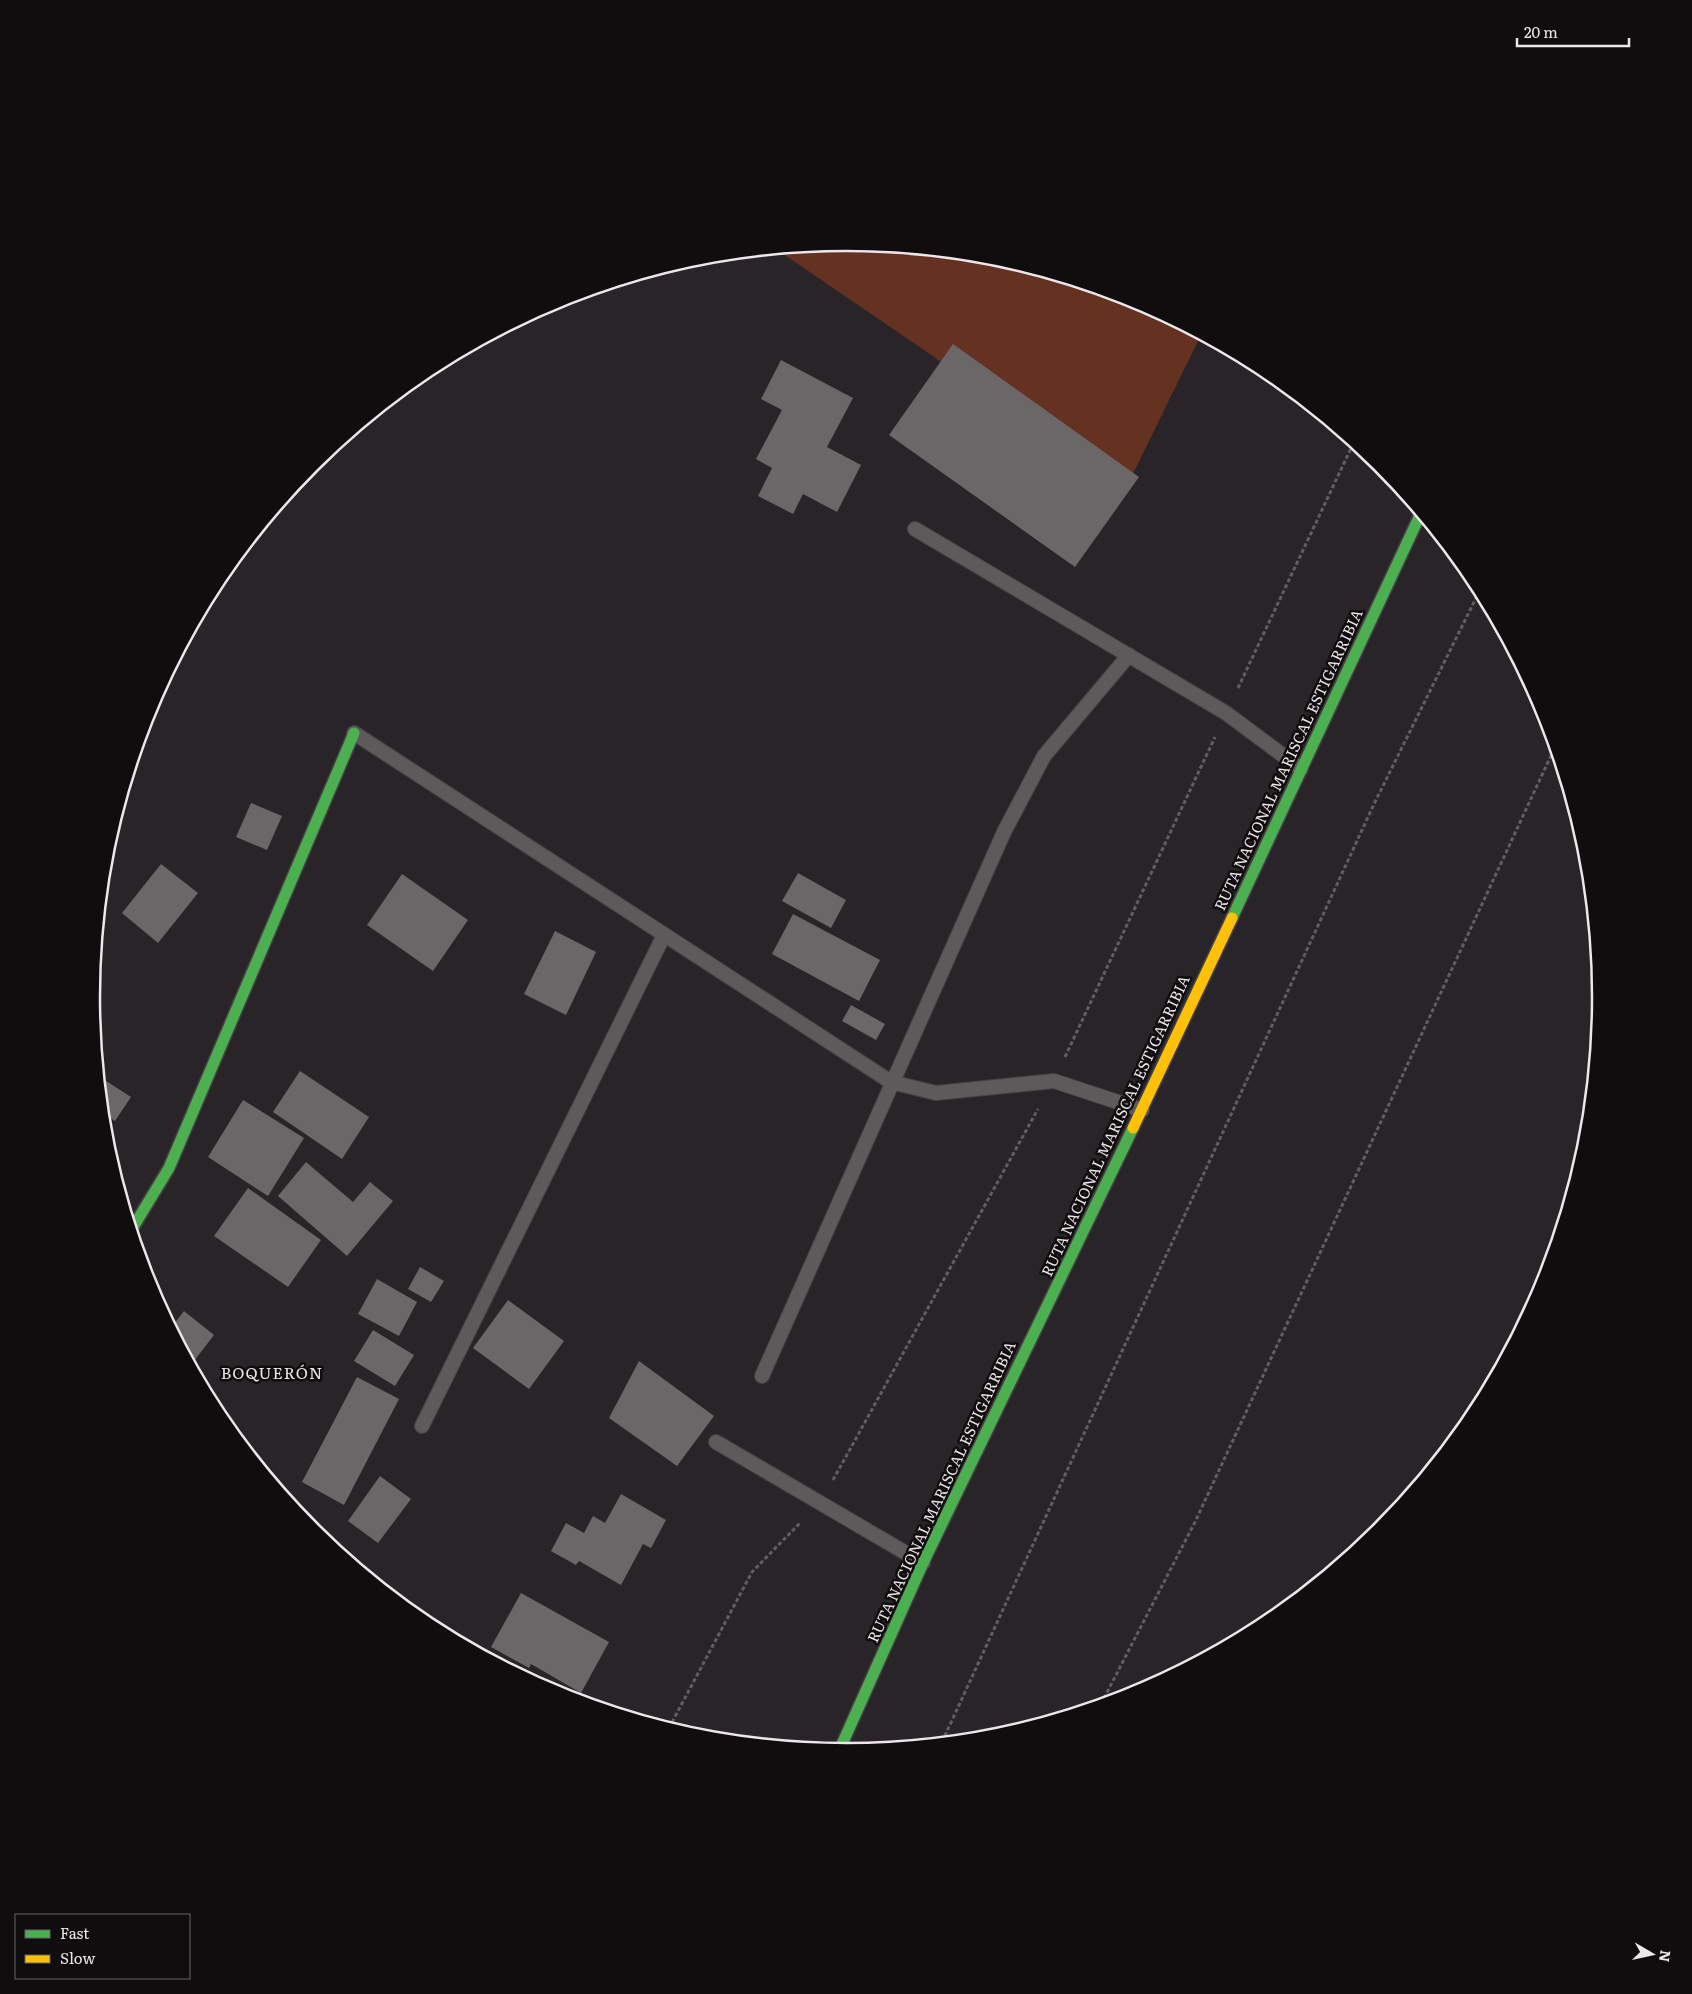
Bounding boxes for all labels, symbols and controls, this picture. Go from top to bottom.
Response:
scale bar [1517,15,1630,47]
text: 20 m [1524,20,1558,43]
street label: RUTA NACIONAL MARISCAL ESTIGARRIBIA [1207,605,1368,914]
street label: RUTA NACIONAL MARISCAL ESTIGARRIBIA [1034,971,1195,1280]
street label: RUTA NACIONAL MARISCAL ESTIGARRIBIA [860,1337,1021,1646]
district label: BOQUERÓN [221,1360,323,1384]
legend [15,1914,190,1979]
text: Fast [60,1921,89,1944]
north arrow [1627,1929,1677,1979]
text: Slow [60,1946,95,1969]
text: N [1655,1949,1677,1964]

